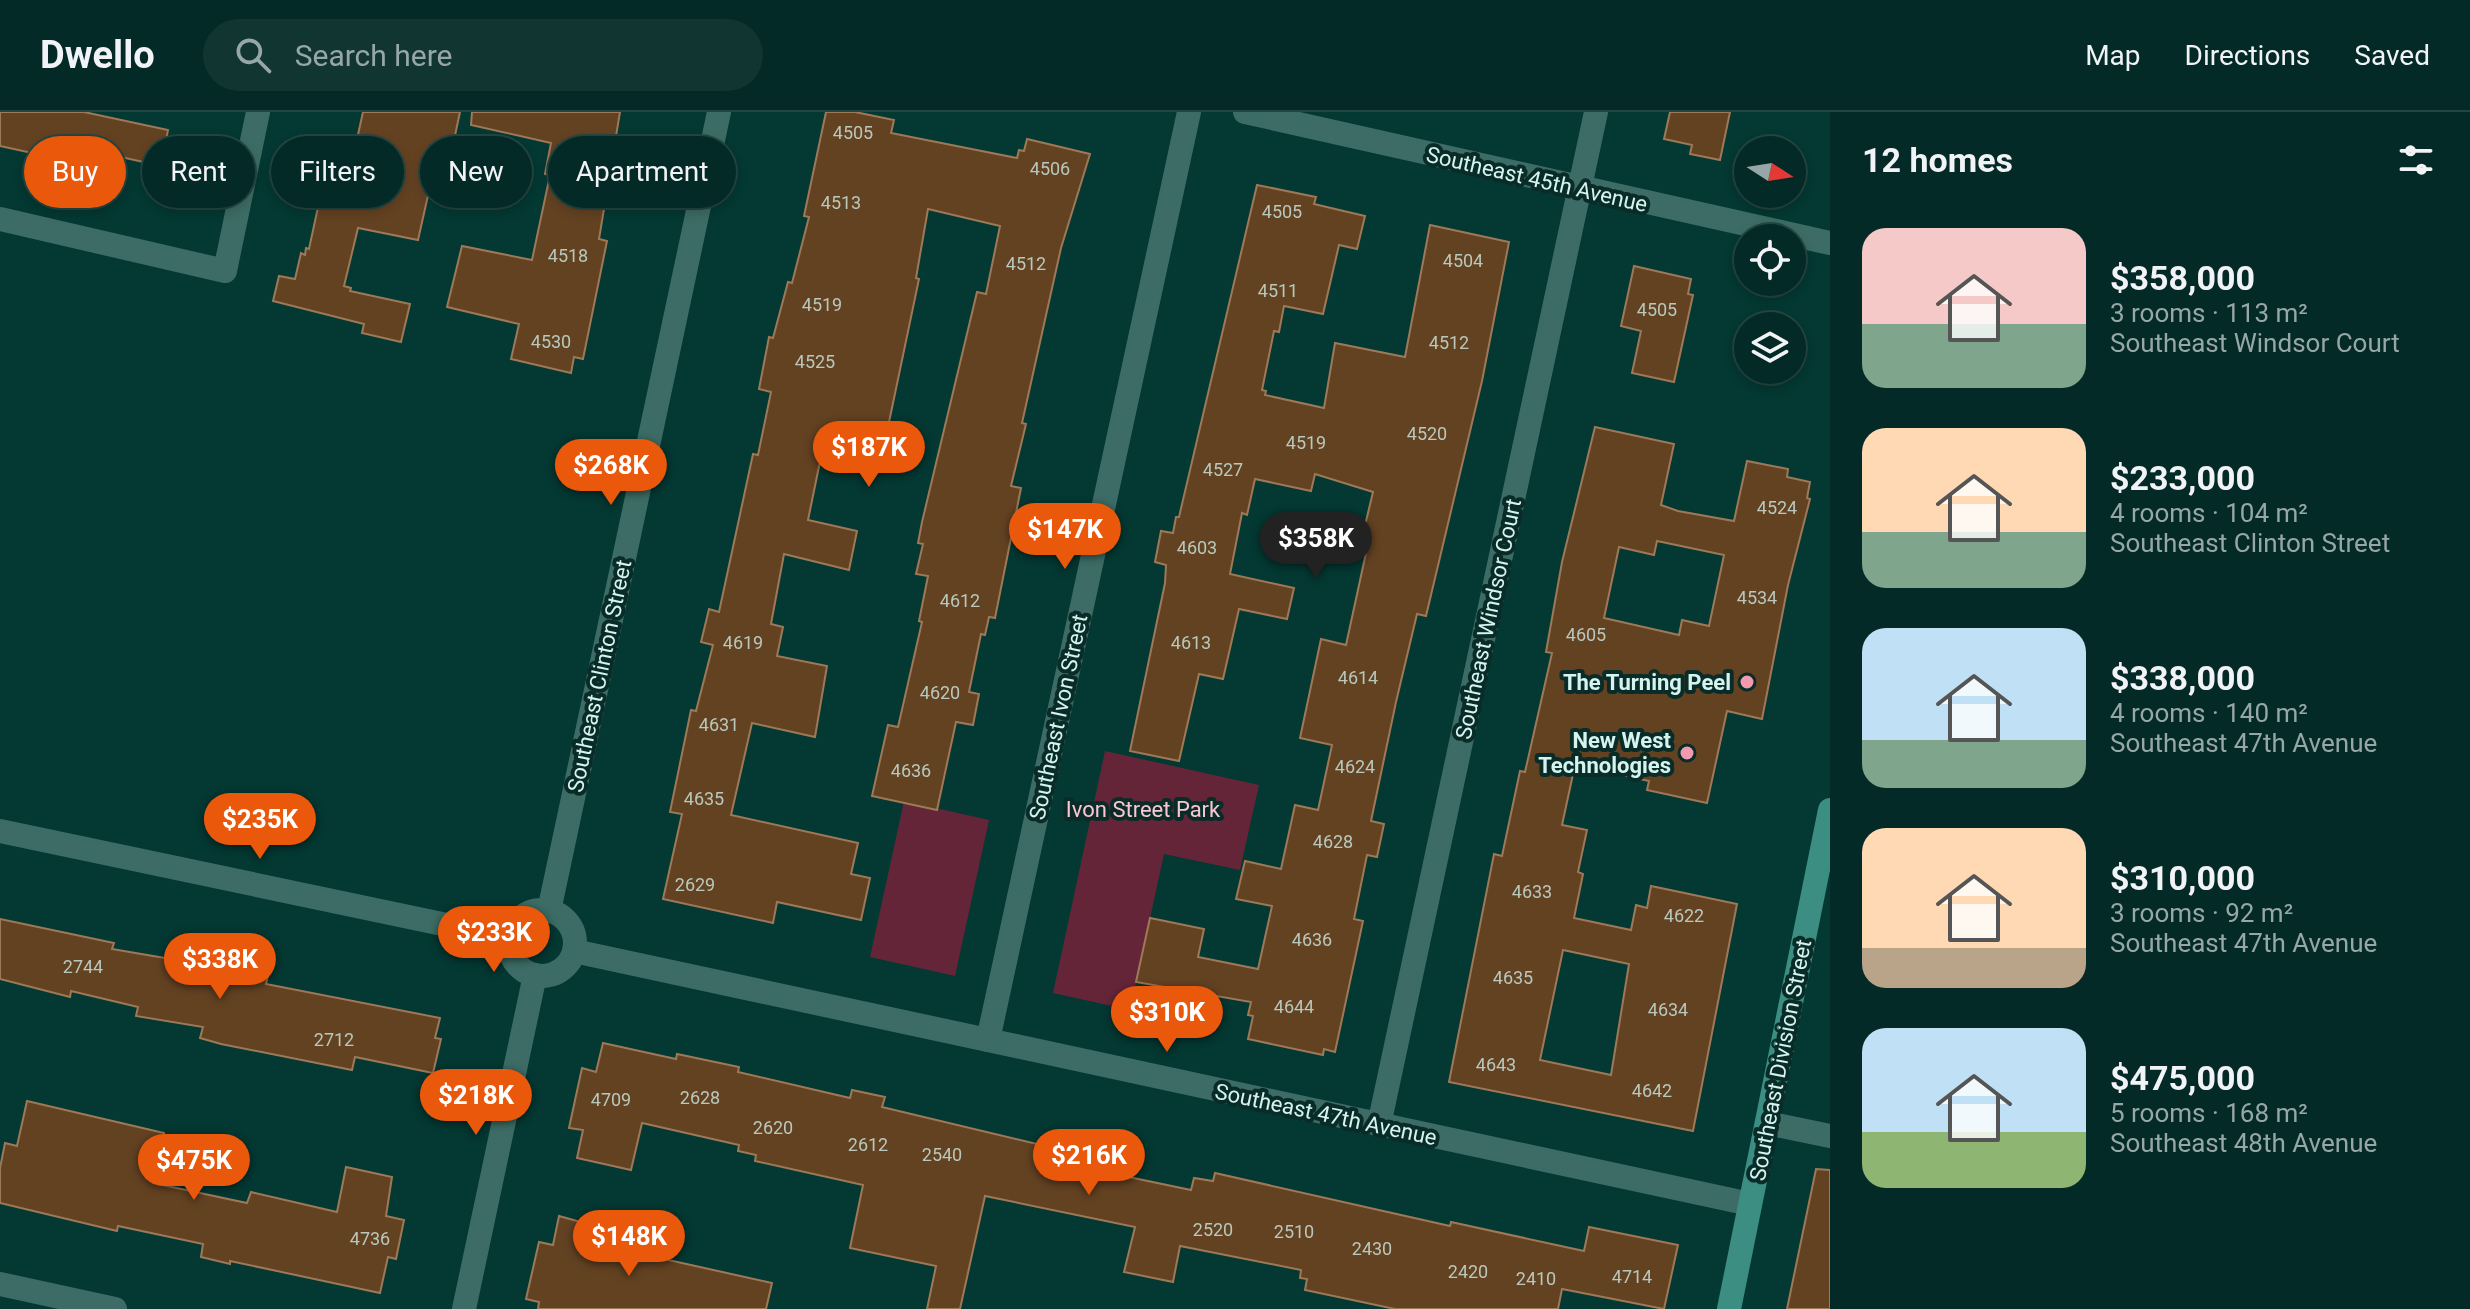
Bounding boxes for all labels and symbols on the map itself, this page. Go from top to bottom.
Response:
house number: 4505 [833,122,873,143]
north arrow [1734,136,1806,208]
street label: Southeast 45th Avenue [1424,142,1650,217]
house number: 4506 [1030,158,1070,179]
house number: 4513 [821,192,861,213]
house number: 4505 [1262,201,1302,222]
house number: 4518 [548,245,588,266]
house number: 4504 [1443,250,1483,271]
house number: 4512 [1006,253,1046,274]
house number: 4511 [1258,280,1298,301]
house number: 4519 [802,294,842,315]
house number: 4505 [1637,299,1677,320]
house number: 4530 [531,331,571,352]
house number: 4512 [1429,332,1469,353]
house number: 4525 [795,351,835,372]
pin: $187K [813,421,925,489]
house number: 4520 [1407,423,1447,444]
house number: 4519 [1286,432,1326,453]
pin: $268K [555,439,667,507]
house number: 4527 [1203,459,1243,480]
street label: Southeast Windsor Court [1451,497,1526,742]
house number: 4524 [1757,497,1797,518]
pin: $147K [1009,503,1121,571]
pin: $358K [1260,512,1372,580]
house number: 4603 [1177,537,1217,558]
street label: Southeast Clinton Street [563,558,636,795]
house number: 4534 [1737,587,1777,608]
house number: 4612 [940,590,980,611]
street label: Southeast Ivon Street [1024,612,1092,822]
house number: 4605 [1566,624,1606,645]
house number: 4619 [723,632,763,653]
house number: 4613 [1171,632,1211,653]
house number: 4614 [1338,667,1378,688]
place label: The Turning Peel [1563,670,1731,695]
marker: The Turning Peel [1738,673,1756,691]
house number: 4620 [920,682,960,703]
house number: 4631 [699,714,739,735]
place label: New West Technologies [1538,728,1672,778]
marker: New West Technologies [1678,744,1696,762]
house number: 4624 [1335,756,1375,777]
house number: 4636 [891,760,931,781]
house number: 4635 [684,788,724,809]
pin: $235K [204,793,316,861]
park label: Ivon Street Park [1066,797,1221,822]
house number: 4628 [1313,831,1353,852]
house number: 2629 [675,874,715,895]
house number: 4633 [1512,881,1552,902]
house number: 4622 [1664,905,1704,926]
pin: $233K [438,906,550,974]
house number: 4636 [1292,929,1332,950]
pin: $338K [164,933,276,1001]
street label: Southeast Division Street [1745,937,1816,1183]
house number: 2744 [63,956,103,977]
house number: 4635 [1493,967,1533,988]
pin: $310K [1111,986,1223,1054]
house number: 4644 [1274,996,1314,1017]
house number: 4634 [1648,999,1688,1020]
house number: 2712 [314,1029,354,1050]
house number: 4643 [1476,1054,1516,1075]
pin: $218K [420,1069,532,1137]
street label: Southeast 47th Avenue [1213,1079,1439,1150]
house number: 4642 [1632,1080,1672,1101]
house number: 2628 [680,1087,720,1108]
house number: 4709 [591,1089,631,1110]
house number: 2620 [753,1117,793,1138]
pin: $216K [1033,1129,1145,1197]
pin: $475K [138,1134,250,1202]
house number: 2612 [848,1134,888,1155]
house number: 2540 [922,1144,962,1165]
pin: $148K [573,1210,685,1278]
house number: 2520 [1193,1219,1233,1240]
house number: 2510 [1274,1221,1314,1242]
house number: 4736 [350,1228,390,1249]
house number: 2430 [1352,1238,1392,1259]
house number: 2420 [1448,1261,1488,1282]
house number: 4714 [1612,1266,1652,1287]
house number: 2410 [1516,1268,1556,1289]

